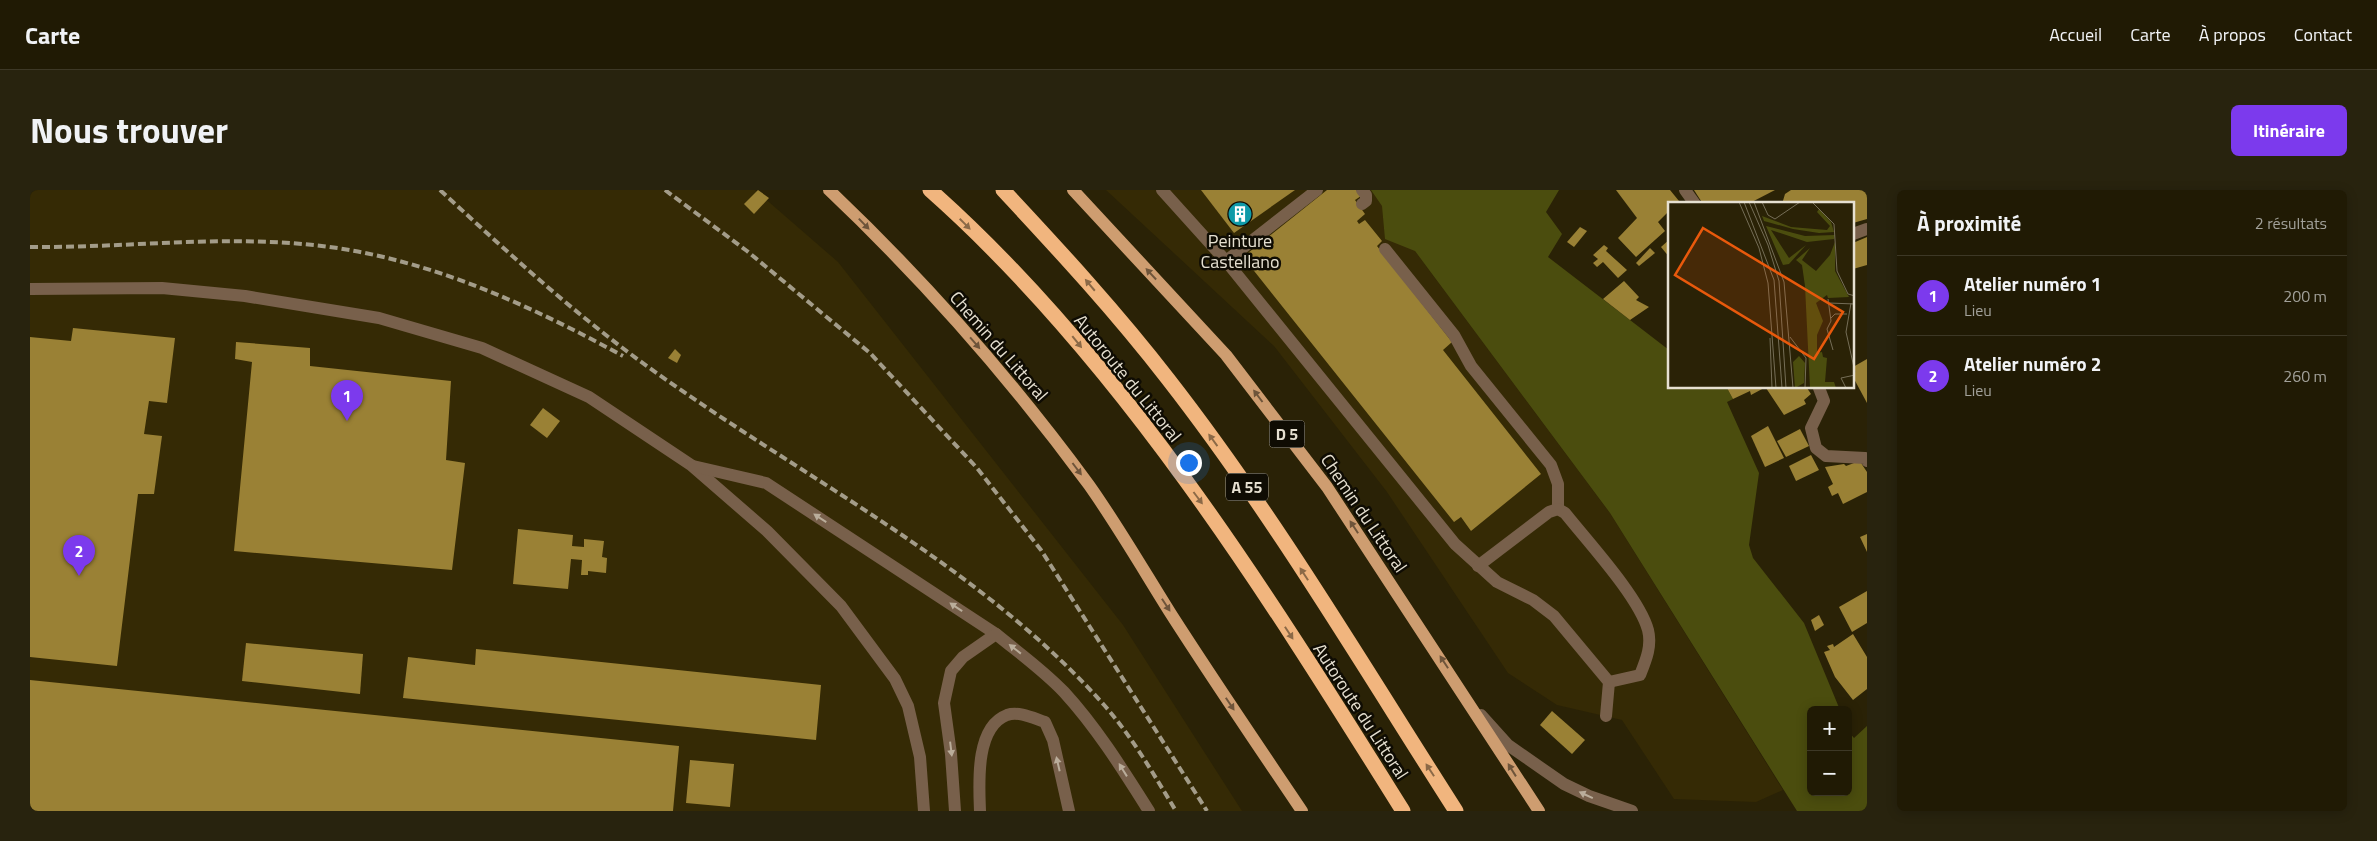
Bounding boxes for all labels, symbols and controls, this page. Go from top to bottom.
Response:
text: Carte [25,17,80,53]
text: Accueil [2049,21,2102,48]
text: Carte [2130,21,2171,48]
text: À propos [2199,21,2266,48]
text: Contact [2294,21,2352,48]
text: Nous trouver [30,103,228,157]
button: Itinéraire [2231,105,2347,156]
building icon: Peinture Castellano [1227,201,1253,227]
inset map [1668,202,1854,389]
text: À proximité [1917,207,2021,239]
text: 2 résultats [2255,211,2327,235]
one-way arrow [858,218,870,230]
one-way arrow [959,218,971,230]
place label: Peinture Castellano [1200,227,1280,275]
one-way arrow [1145,268,1157,280]
text: Atelier numéro 1 [1964,269,2101,298]
one-way arrow [1084,279,1095,292]
text: 1 [1929,284,1937,308]
text: 200 m [2283,284,2327,308]
street label: Chemin du Littoral [943,285,1055,407]
text: Lieu [1964,298,1992,322]
street label: Autoroute du Littoral [1068,308,1188,448]
one-way arrow [969,336,980,349]
one-way arrow [1071,336,1082,349]
text: Atelier numéro 2 [1964,349,2101,378]
text: 2 [1929,364,1937,388]
text: 260 m [2283,364,2327,388]
text: Lieu [1964,378,1992,402]
pin: 1 [331,380,363,421]
one-way arrow [1252,390,1263,403]
road number: D 5 [1270,420,1304,448]
one-way arrow [1208,433,1218,447]
street label: Chemin du Littoral [1314,448,1414,578]
your location [1176,450,1202,476]
one-way arrow [1071,462,1082,475]
road number: A 55 [1226,474,1268,500]
one-way arrow [1193,491,1203,505]
one-way arrow [813,513,827,522]
one-way arrow [1349,520,1359,534]
pin: 2 [63,535,95,576]
one-way arrow [1299,568,1309,581]
one-way arrow [1161,599,1170,612]
one-way arrow [949,602,962,612]
one-way arrow [1284,626,1294,639]
street label: Autoroute du Littoral [1307,638,1415,784]
one-way arrow [1009,644,1022,655]
one-way arrow [1439,656,1448,669]
one-way arrow [1225,697,1235,711]
map controls [1807,706,1852,796]
button: + [1807,706,1852,751]
one-way arrow [947,742,955,758]
button: − [1807,751,1852,796]
one-way arrow [1054,756,1062,771]
one-way arrow [1118,763,1128,776]
one-way arrow [1425,763,1434,777]
one-way arrow [1508,763,1517,777]
one-way arrow [1579,790,1593,798]

